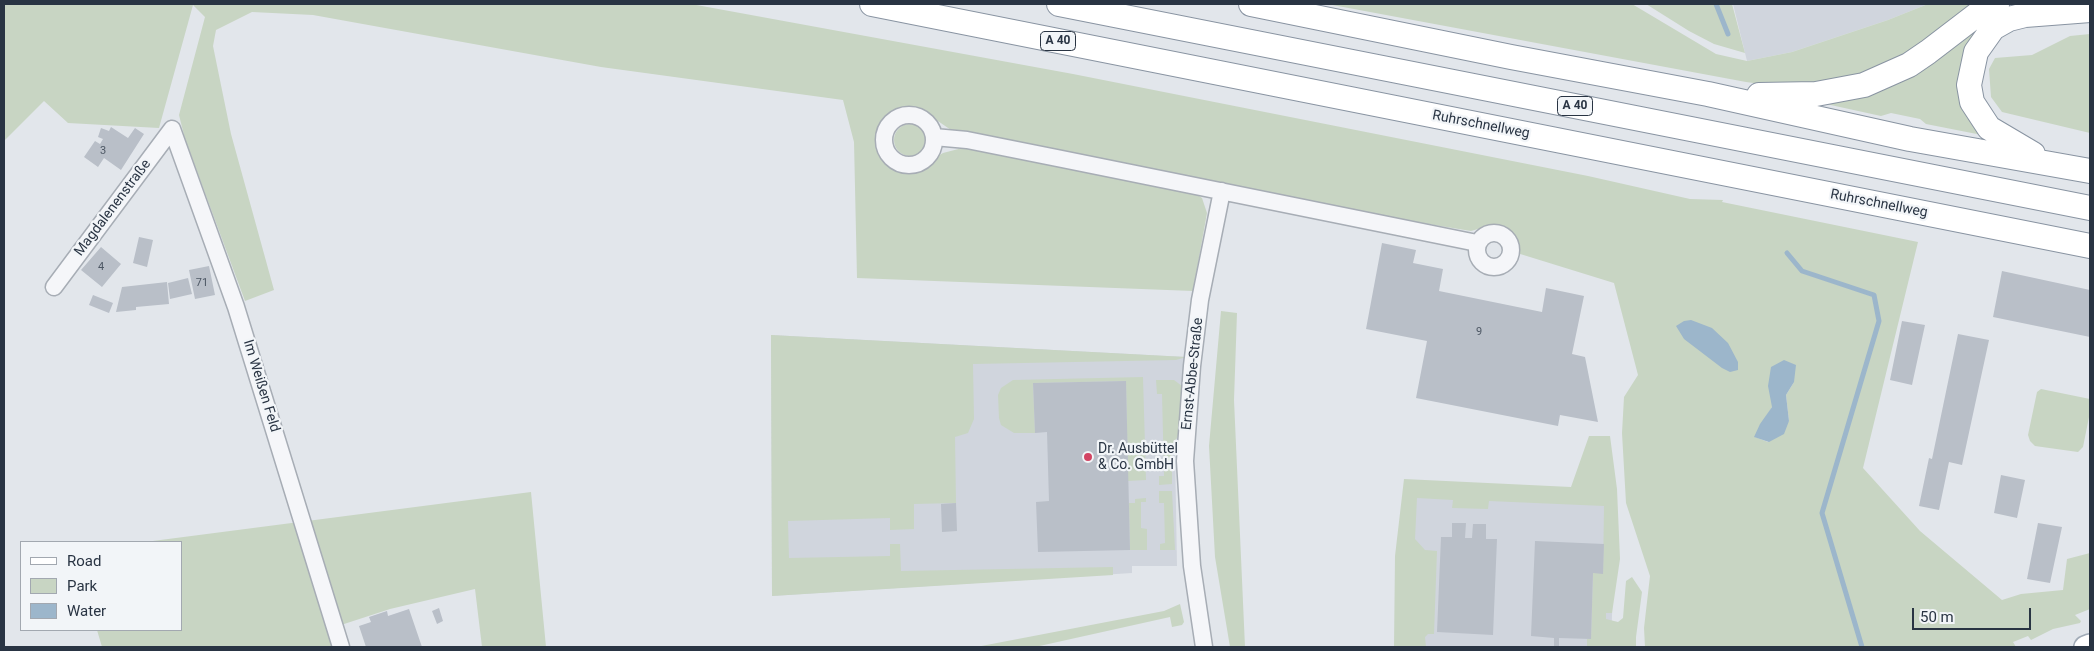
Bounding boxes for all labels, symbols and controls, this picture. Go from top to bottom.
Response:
road number: A 40 [1040,31,1076,50]
road number: A 40 [1558,96,1592,115]
street label: Ruhrschnellweg [1431,107,1531,143]
house number: 3 [100,144,106,158]
street label: Magdalenenstraße [71,156,155,260]
street label: Ruhrschnellweg [1829,186,1929,222]
house number: 4 [98,260,104,274]
house number: 71 [196,276,208,290]
street label: Ernst-Abbe-Straße [1179,317,1207,431]
house number: 9 [1476,325,1482,339]
street label: Im Weißen Feld [239,338,283,434]
place label: Dr. Ausbüttel & Co. GmbH [1098,441,1178,474]
marker: Dr. Ausbüttel & Co. GmbH [1082,451,1094,463]
legend [20,541,182,631]
text: Road [67,552,101,570]
text: Park [67,577,97,595]
scale bar [1914,598,2033,630]
text: Water [67,602,106,620]
text: 50 m [1920,608,1954,626]

